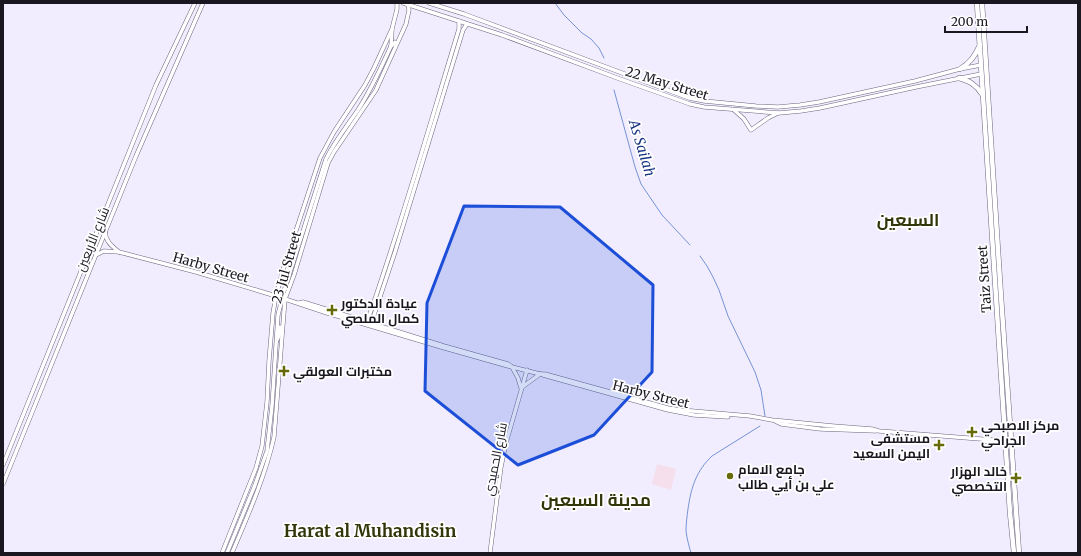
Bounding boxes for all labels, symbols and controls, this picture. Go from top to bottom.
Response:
scale bar [945,8,1027,34]
text: 200 m [951,14,988,29]
street label: 22 May Street [623,63,710,104]
water label: As Sailah [625,116,659,179]
street label: شارع الأربعين [72,204,113,274]
district label: السبعين [877,209,939,231]
street label: 23 Jul Street [268,229,305,305]
street label: Taiz Street [974,245,995,313]
street label: Harby Street [171,248,251,286]
place label: عيادة الدكتور كمال الملصي [340,295,419,329]
marker: عيادة الدكتور كمال الملصي [326,304,338,316]
place label: مختبرات العولقي [293,363,392,383]
marker: مختبرات العولقي [278,365,290,377]
street label: Harby Street [611,377,691,412]
place label: مركز الاصبحي الجراحي [981,417,1059,452]
street label: شارع الحميدي [480,421,513,498]
marker: مركز الاصبحي الجراحي [966,426,978,438]
place label: مستشفى اليمن السعيد [853,430,930,462]
marker: مستشفى اليمن السعيد [933,439,945,451]
place label: جامع الامام علي بن أيي طالب [738,461,834,496]
place label: خالد الهزار التخصصي [950,463,1007,497]
marker: جامع الامام علي بن أيي طالب [725,471,735,481]
marker: خالد الهزار التخصصي [1010,472,1022,484]
district label: مدينة السبعين [541,489,651,511]
district label: Harat al Muhandisin [284,520,457,542]

